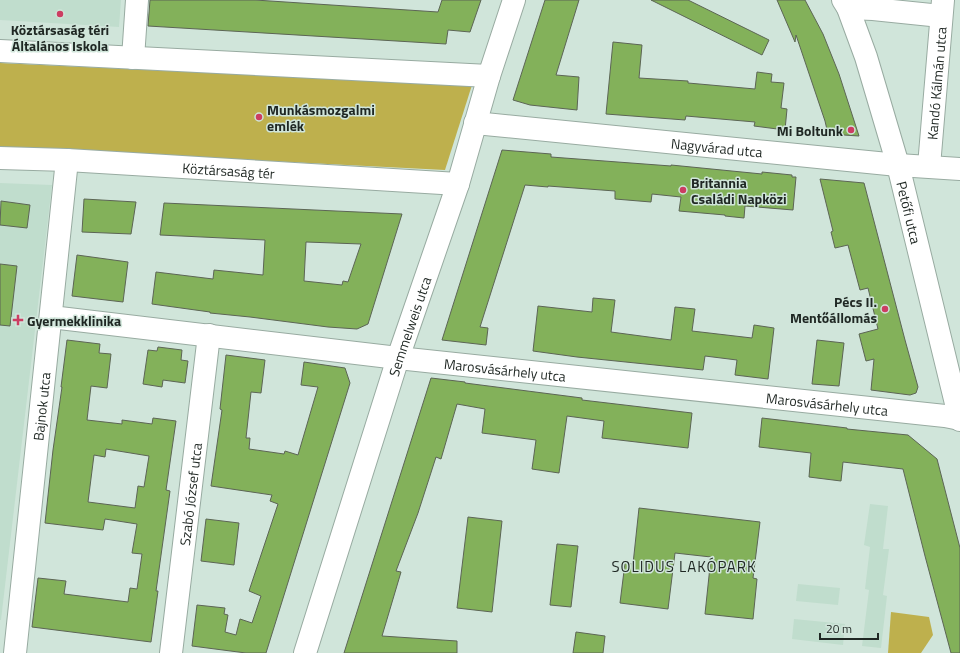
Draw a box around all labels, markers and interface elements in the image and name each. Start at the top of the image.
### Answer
marker: Köztársaság téri Általános Iskola [55,9,65,19]
place label: Köztársaság téri Általános Iskola [11,19,109,56]
street label: Kandó Kálmán utca [921,26,951,141]
place label: Munkásmozgalmi emlék [267,99,375,136]
marker: Munkásmozgalmi emlék [254,112,264,122]
place label: Mi Boltunk [777,120,844,141]
marker: Mi Boltunk [846,125,856,135]
street label: Nagyvárad utca [670,132,764,162]
street label: Köztársaság tér [182,157,276,183]
place label: Britannia Családi Napközi [691,172,787,209]
street label: Petőfi utca [892,179,927,246]
marker: Britannia Családi Napközi [678,185,688,195]
street label: Semmelweis utca [382,273,436,379]
place label: Pécs II. Mentőállomás [790,291,877,328]
marker: Pécs II. Mentőállomás [880,304,890,314]
place label: Gyermekklinika [27,310,121,331]
marker: Gyermekklinika [12,314,24,326]
street label: Marosvásárhely utca [443,352,567,386]
street label: Bajnok utca [27,371,55,442]
street label: Marosvásárhely utca [765,387,889,420]
street label: Szabó József utca [173,442,207,547]
district label: SOLIDUS LAKÓPARK [611,555,757,578]
scale bar [820,615,878,641]
text: 20 m [826,619,852,638]

